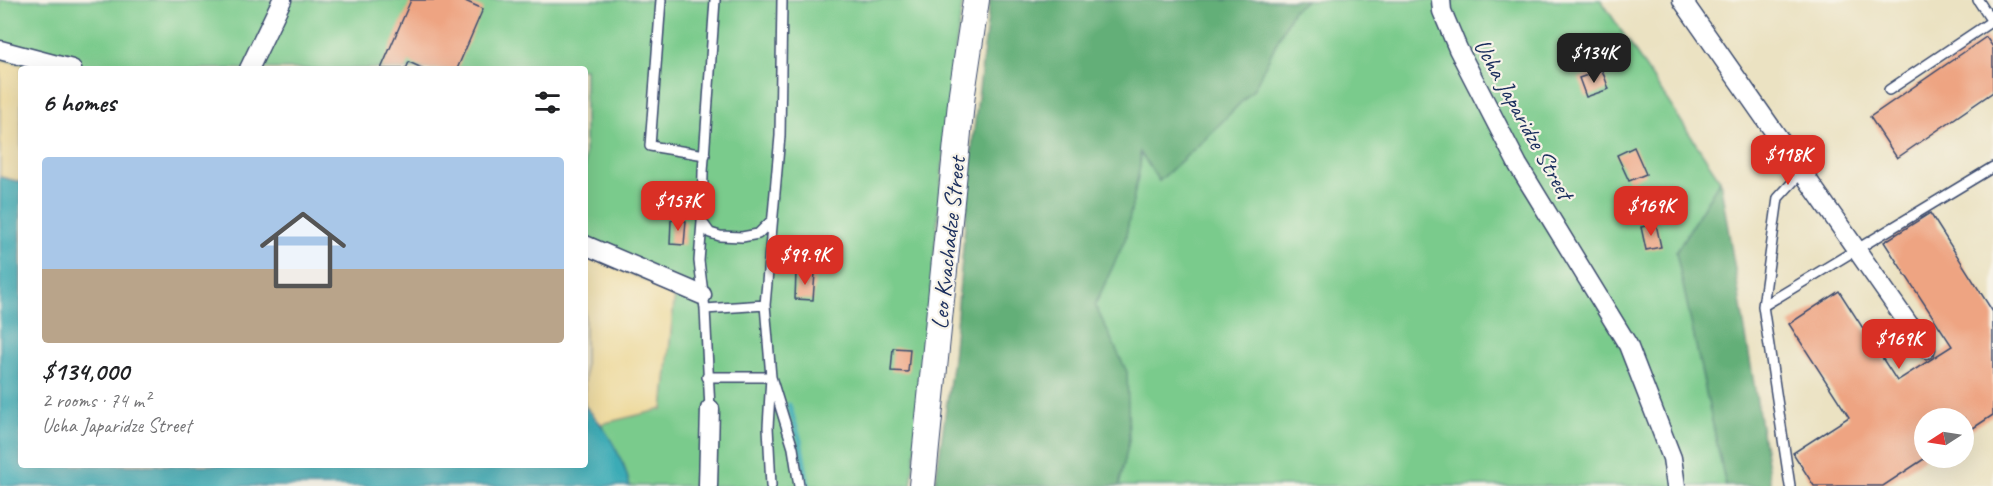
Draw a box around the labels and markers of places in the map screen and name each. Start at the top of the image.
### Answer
pin: $134K [1552,33,1636,84]
pin: $118K [1746,135,1830,186]
pin: $157K [636,181,720,232]
pin: $169K [1609,186,1693,237]
pin: $99.9K [756,235,854,286]
pin: $169K [1857,319,1941,370]

